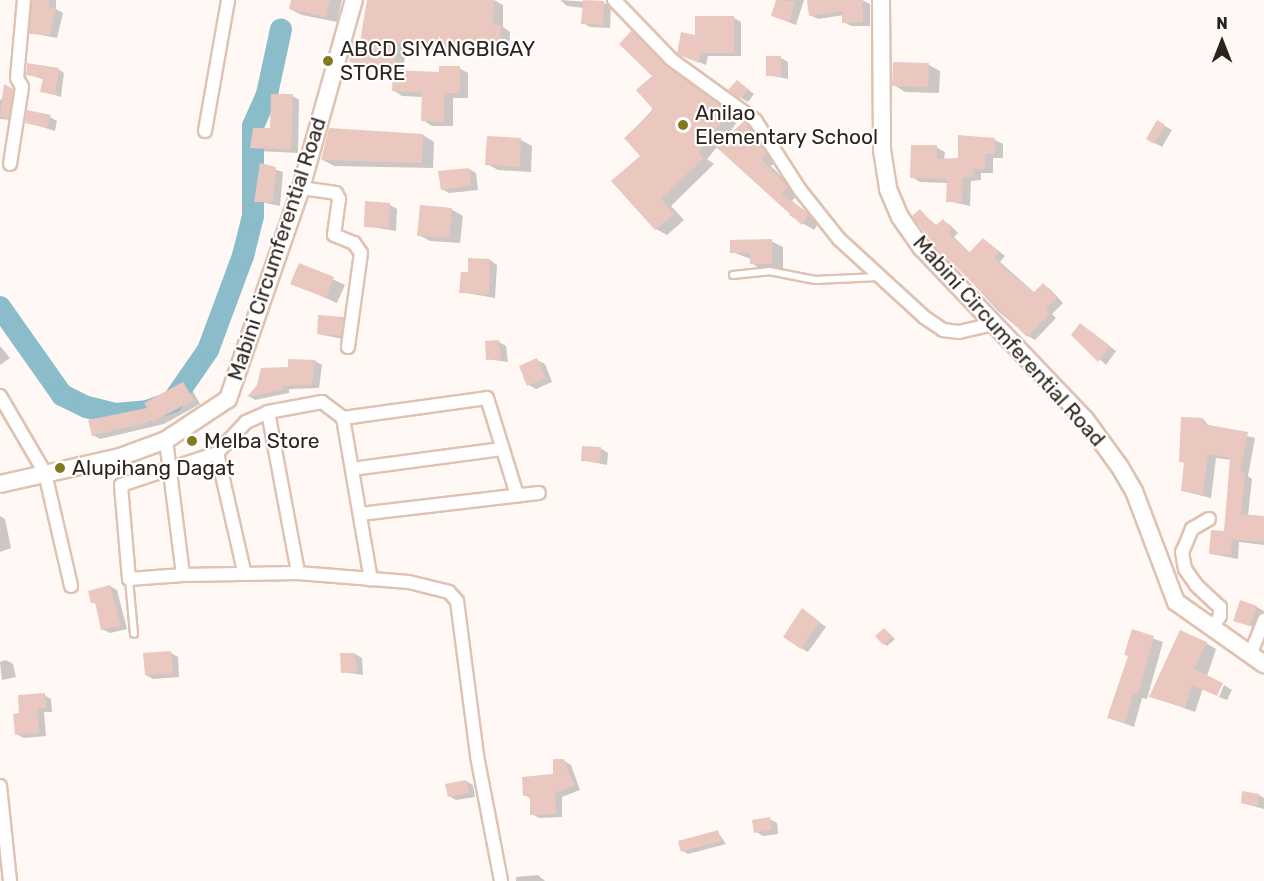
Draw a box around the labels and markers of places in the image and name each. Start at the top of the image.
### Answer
place label: ABCD SIYANGBIGAY STORE [340,36,535,86]
marker: ABCD SIYANGBIGAY STORE [321,54,335,68]
place label: Anilao Elementary School [695,100,879,150]
marker: Anilao Elementary School [676,118,690,132]
place label: Melba Store [204,428,320,454]
marker: Melba Store [185,434,199,448]
place label: Alupihang Dagat [72,455,235,481]
marker: Alupihang Dagat [53,461,67,475]

